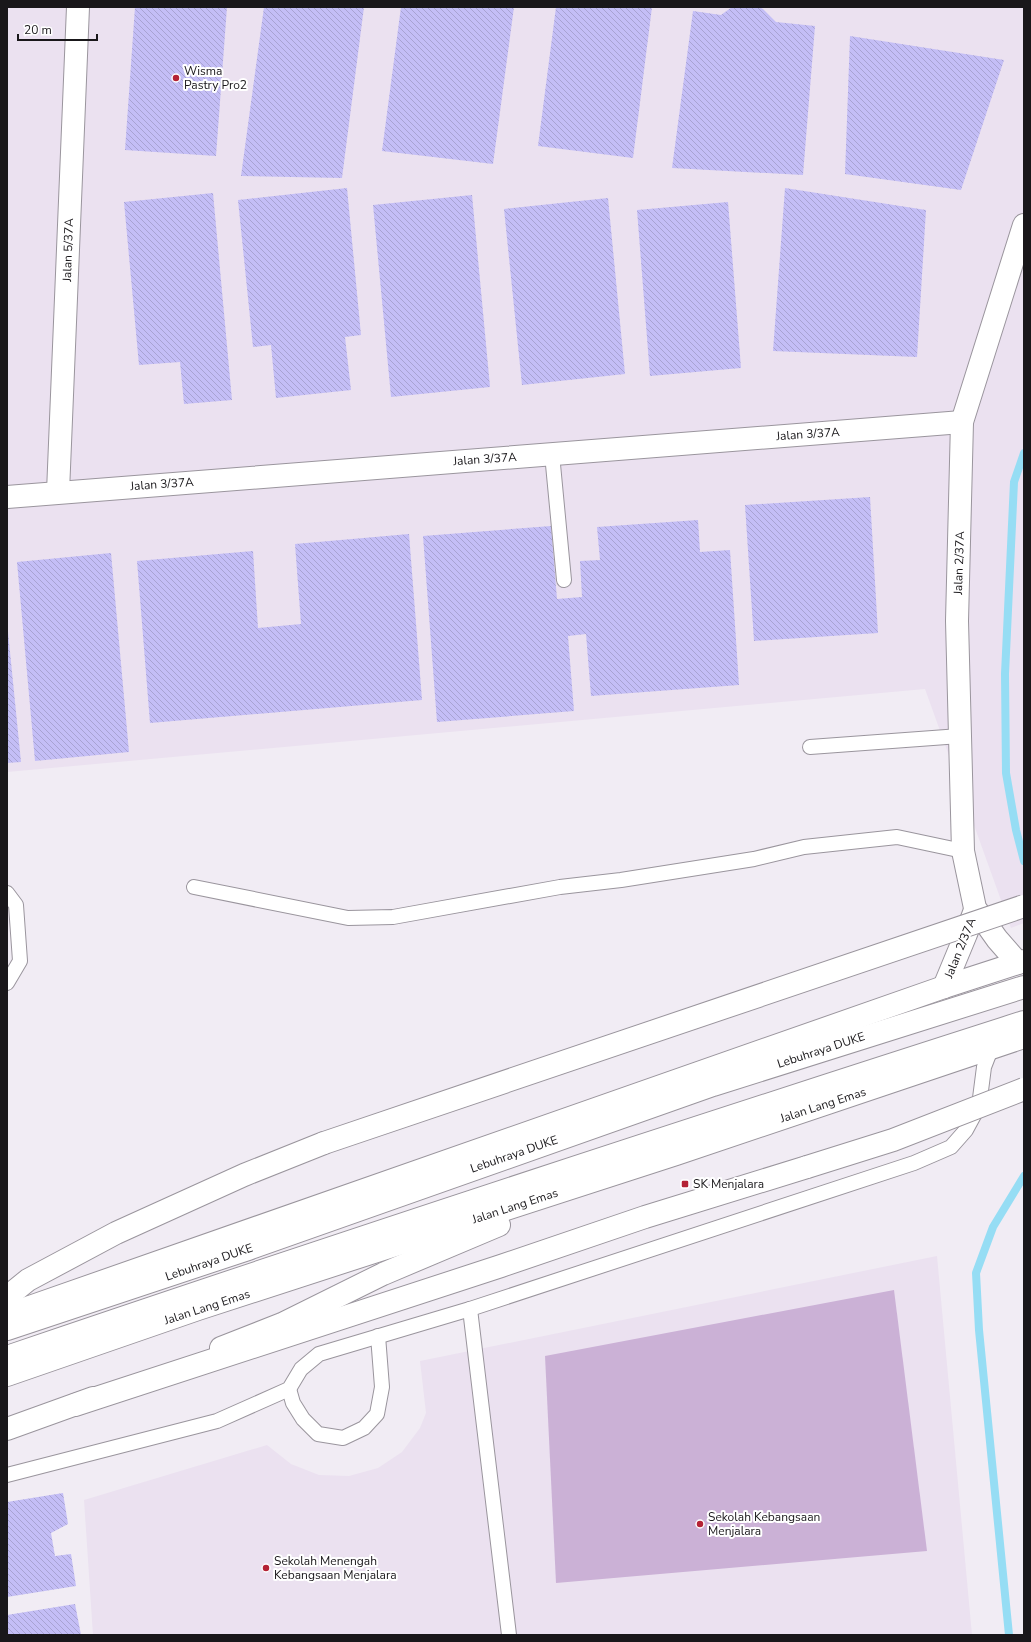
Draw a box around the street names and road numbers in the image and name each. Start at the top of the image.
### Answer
street label: Jalan 5/37A [59,218,77,283]
street label: Jalan 3/37A [775,424,841,444]
street label: Jalan 3/37A [452,449,518,469]
street label: Jalan 3/37A [129,474,195,494]
street label: Jalan 2/37A [950,531,968,596]
street label: Jalan 2/37A [940,915,979,982]
street label: Lebuhraya DUKE [775,1028,867,1072]
street label: Jalan Lang Emas [777,1084,868,1127]
street label: Lebuhraya DUKE [468,1132,560,1176]
street label: Jalan Lang Emas [469,1185,560,1228]
street label: Lebuhraya DUKE [163,1240,255,1284]
street label: Jalan Lang Emas [161,1286,252,1329]

